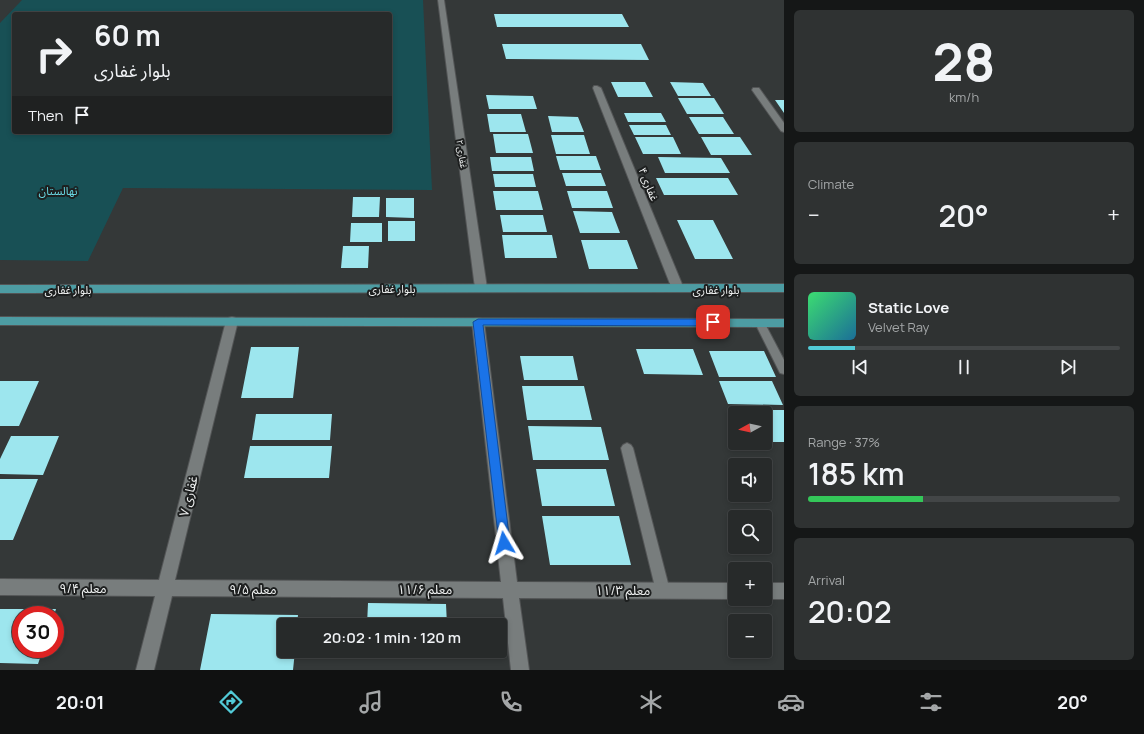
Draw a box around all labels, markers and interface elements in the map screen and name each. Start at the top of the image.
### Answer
text: 60 m [94,16,161,54]
text: 28 [933,26,995,97]
icon: right [28,28,80,80]
text: بلوار غفاری [94,58,171,82]
text: km/h [949,88,979,106]
icon: arrive [71,104,93,126]
text: Then [28,105,63,126]
street label: غفاری ۲ [454,139,470,170]
street label: غفاری ۴ [635,165,663,203]
text: Climate [808,175,854,193]
park label: نهالستان [39,183,77,198]
text: 20° [938,195,989,236]
text: − [808,200,820,230]
text: + [1107,200,1120,230]
street label: بلوار غفاری [369,281,415,296]
street label: بلوار غفاری [45,282,91,297]
street label: بلوار غفاری [693,282,739,297]
text: Static Love [868,297,949,318]
pin [696,305,730,339]
icon: arrive [702,311,724,333]
text: Velvet Ray [868,318,929,336]
icon: previous [849,356,871,378]
icon: pause [953,356,975,378]
icon: next [1057,356,1079,378]
north arrow [728,406,772,450]
map controls [728,406,772,658]
text: Range · 37% [808,433,880,451]
text: 185 km [808,453,904,494]
button: sound [728,458,772,502]
street label: غفاری ۷ [174,473,202,518]
button: search [728,510,772,554]
position arrow [483,522,525,564]
button: + [728,562,772,606]
text: Arrival [808,571,845,589]
street label: معلم ۹/۴ [59,579,107,599]
street label: معلم ۹/۵ [229,580,277,600]
street label: معلم ۱۱/۶ [398,580,453,600]
street label: معلم ۱۱/۳ [596,581,651,601]
text: 20:02 [808,591,892,632]
speed limit sign: 30 [12,606,64,658]
button: − [728,614,772,658]
text: 20:02 · 1 min · 120 m [323,627,461,648]
icon: directions [217,688,245,716]
icon: music [357,688,385,716]
icon: phone [497,688,525,716]
icon: climate [637,688,665,716]
icon: car [777,688,805,716]
icon: filters [917,688,945,716]
text: 20:01 [56,690,105,714]
text: 20° [1057,690,1088,714]

